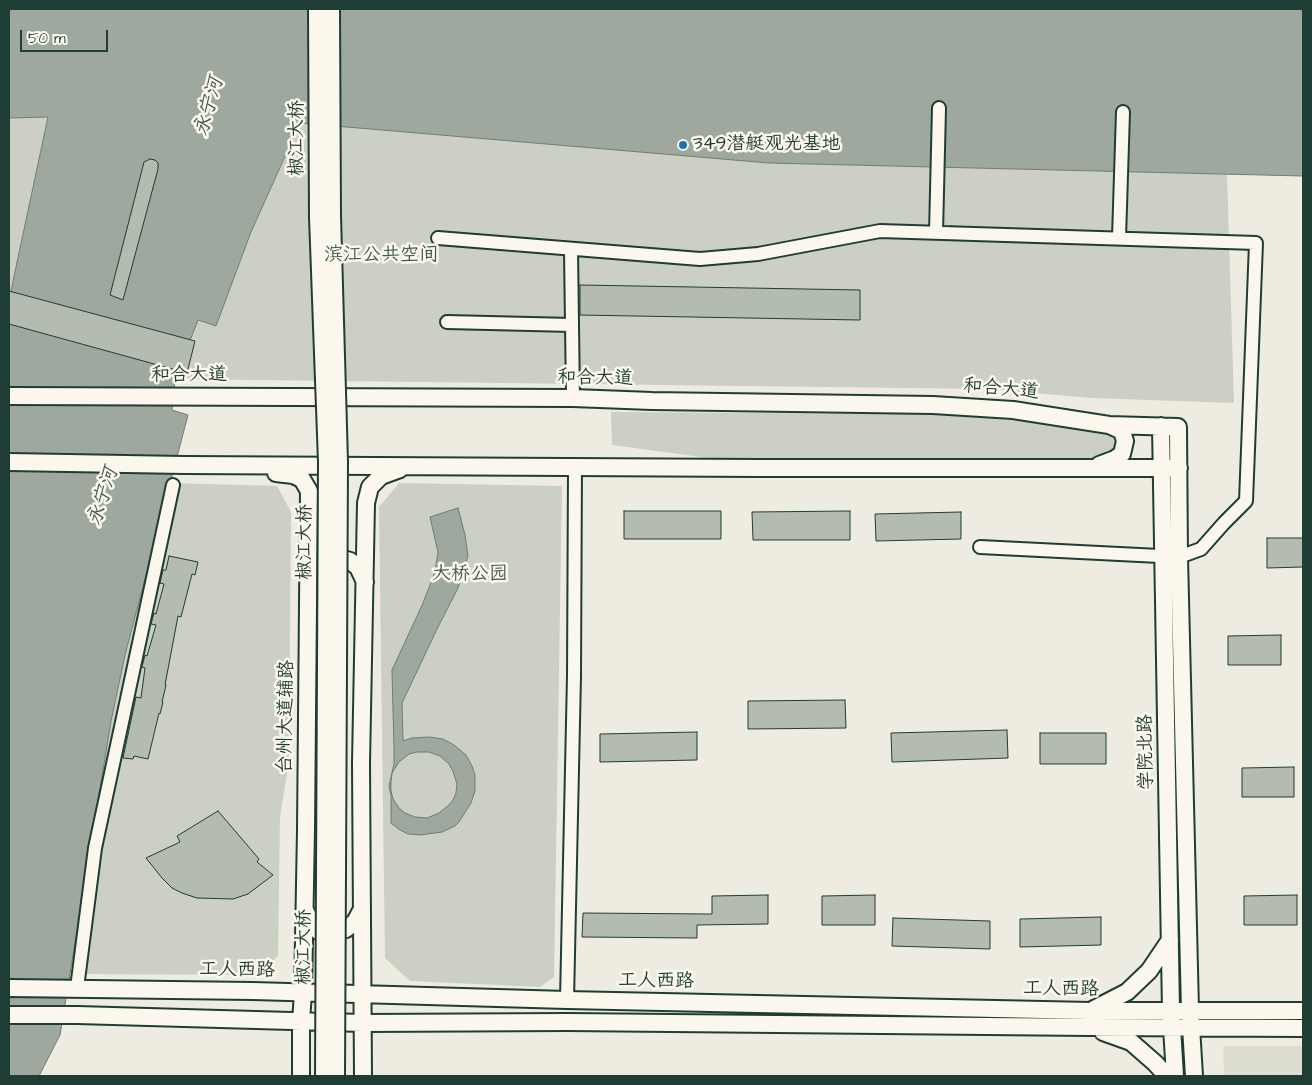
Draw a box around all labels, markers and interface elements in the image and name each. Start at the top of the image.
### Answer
scale bar [22,20,110,52]
text: 50 m [28,28,66,49]
water label: 永宁河 [190,75,230,139]
street label: 椒江大桥 [287,100,309,176]
place label: 349潜艇观光基地 [693,134,840,156]
marker: 349潜艇观光基地 [677,139,689,151]
park label: 滨江公共空间 [324,245,438,267]
street label: 和合大道 [151,365,227,387]
street label: 和合大道 [557,367,633,391]
street label: 和合大道 [962,375,1040,405]
water label: 永宁河 [83,465,125,529]
street label: 椒江大桥 [295,504,317,580]
park label: 大桥公园 [432,564,508,586]
street label: 台州大道辅路 [275,660,299,774]
street label: 学院北路 [1135,714,1159,790]
street label: 椒江大桥 [294,909,316,985]
street label: 工人西路 [199,959,275,983]
street label: 工人西路 [618,970,694,994]
street label: 工人西路 [1023,978,1099,1002]

